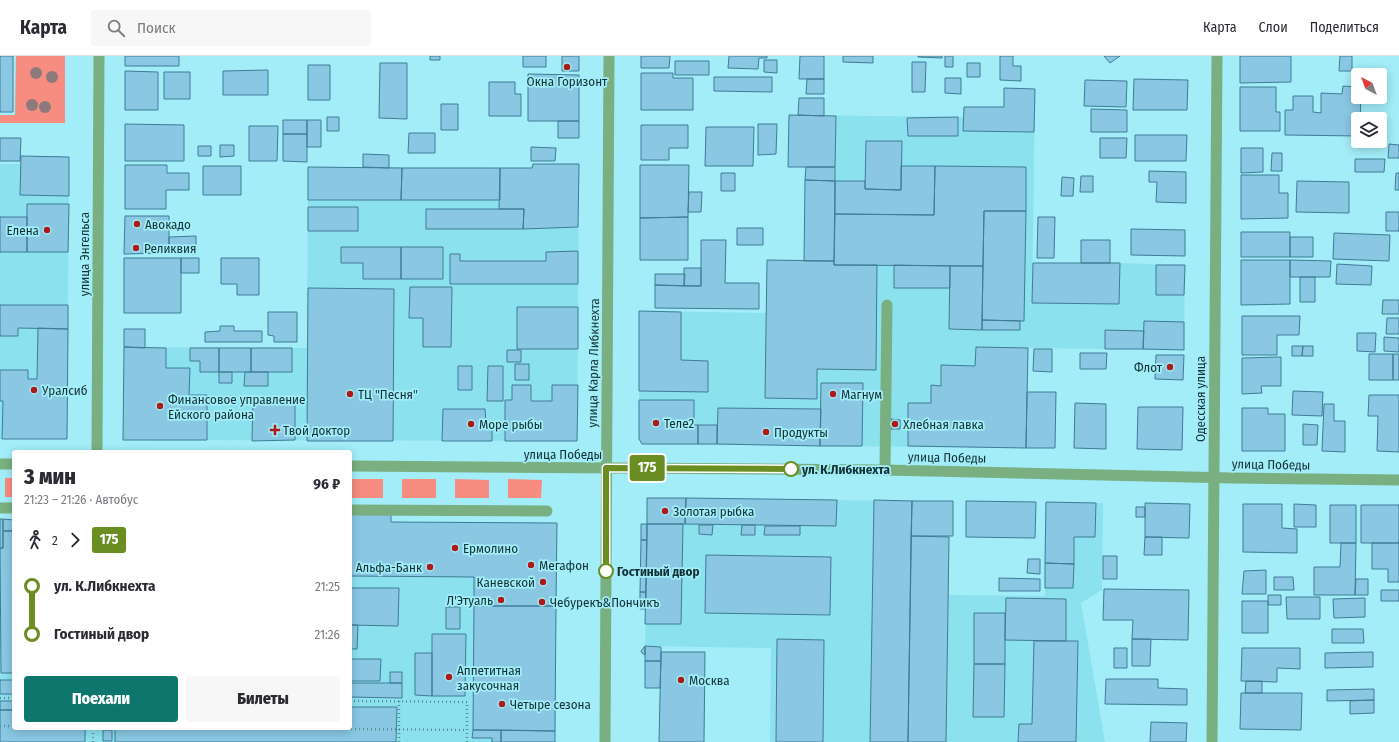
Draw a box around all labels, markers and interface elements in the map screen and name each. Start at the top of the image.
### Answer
search box [91,10,371,46]
text: Карта [20,16,67,39]
icon: search [105,17,127,39]
text: Поиск [137,19,175,37]
text: Карта [1203,19,1237,36]
text: Слои [1259,19,1288,36]
text: Поделиться [1310,19,1379,36]
marker: Окна Горизонт [562,62,572,72]
north arrow [1351,68,1387,104]
map controls [1351,68,1387,148]
place label: Окна Горизонт [527,74,608,89]
button: layers [1351,112,1387,148]
street label: улица Энгельса [77,212,92,296]
place label: Авокадо [145,217,191,232]
marker: Авокадо [132,219,142,229]
place label: Елена [6,223,39,238]
marker: Елена [42,225,52,235]
place label: Реликвия [144,241,196,256]
marker: Реликвия [131,243,141,253]
street label: улица Карла Либкнехта [585,298,602,428]
street label: Одесская улица [1193,356,1208,442]
place label: Флот [1134,360,1163,375]
marker: Флот [1165,362,1175,372]
place label: Уралсиб [41,383,88,398]
marker: Уралсиб [29,385,39,395]
place label: ТЦ "Песня" [358,387,418,402]
place label: Магнум [841,387,882,402]
marker: ТЦ "Песня" [345,389,355,399]
marker: Магнум [828,389,838,399]
place label: Финансовое управление Ейского района [168,392,305,422]
marker: Финансовое управление Ейского района [155,401,165,411]
place label: Теле2 [664,416,694,431]
place label: Море рыбы [479,417,542,432]
place label: Хлебная лавка [903,417,984,432]
marker: Теле2 [651,418,661,428]
marker: Море рыбы [466,419,476,429]
marker: Хлебная лавка [890,419,900,429]
place label: Твой доктор [283,423,350,438]
marker: Твой доктор [270,425,280,435]
place label: Продукты [774,425,828,440]
marker: Продукты [761,427,771,437]
street label: улица Победы [524,447,602,462]
street label: улица Победы [908,449,986,466]
line badge: 175 [624,455,670,481]
street label: улица Победы [1232,456,1310,473]
text: 175 [638,459,656,476]
marker: ул. К.Либкнехта [783,461,799,477]
place label: ул. К.Либкнехта [801,462,890,477]
text: 3 мин [24,463,76,490]
text: 96 ₽ [313,475,340,493]
text: 21:23 – 21:26 · Автобус [24,492,138,507]
place label: Золотая рыбка [673,504,754,519]
marker: Золотая рыбка [660,506,670,516]
icon: walk [24,529,46,551]
icon: forward [64,529,86,551]
text: 175 [100,531,118,548]
text: 2 [52,533,58,548]
place label: Ермолино [463,541,518,556]
marker: Ермолино [450,543,460,553]
place label: Мегафон [539,558,589,573]
place label: Альфа-Банк [356,560,422,575]
marker: Мегафон [526,560,536,570]
marker: Альфа-Банк [425,562,435,572]
marker: Гостиный двор [598,563,614,579]
place label: Гостиный двор [617,564,700,579]
place label: Каневской [477,575,535,590]
text: ул. К.Либкнехта [54,577,155,595]
marker: Каневской [538,577,548,587]
text: 21:25 [315,579,340,594]
place label: Л'Этуаль [446,593,493,608]
marker: Л'Этуаль [496,595,506,605]
place label: Чебурекъ&Пончикъ [550,595,659,610]
marker: Чебурекъ&Пончикъ [537,597,547,607]
text: Гостиный двор [54,625,149,643]
text: 21:26 [315,627,340,642]
place label: Аппетитная закусочная [457,663,521,693]
marker: Аппетитная закусочная [444,672,454,682]
place label: Москва [689,673,730,688]
marker: Москва [676,675,686,685]
button: Поехали [24,676,178,722]
button: Билеты [186,676,340,722]
place label: Четыре сезона [510,697,591,712]
marker: Четыре сезона [497,699,507,709]

